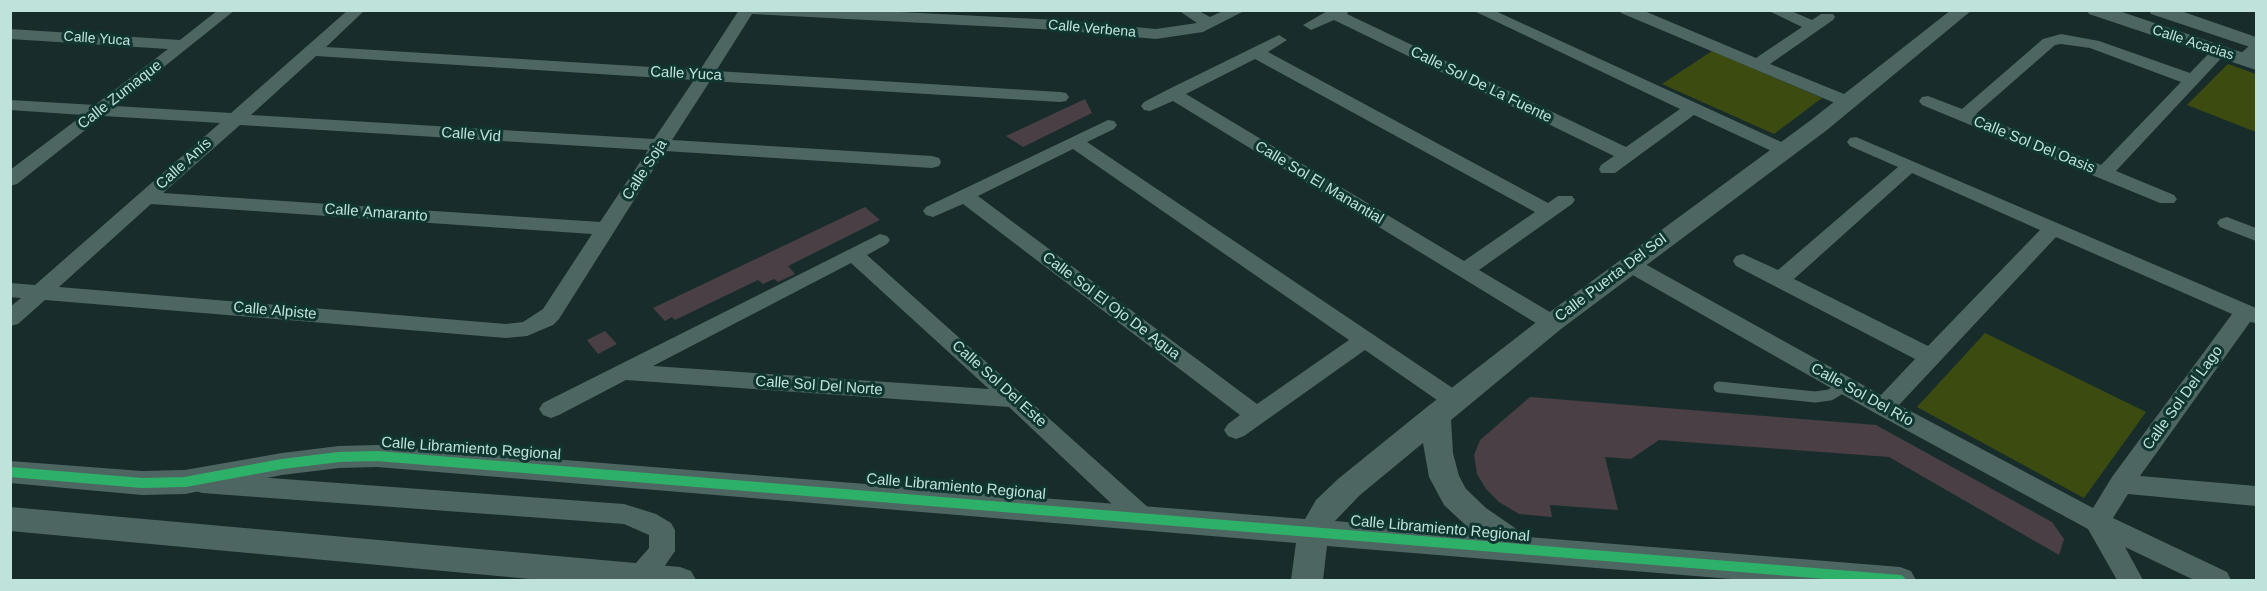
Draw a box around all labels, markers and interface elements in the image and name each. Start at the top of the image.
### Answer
street label: Calle Verbena [1047,17,1137,41]
street label: Calle Acacias [2150,22,2236,64]
street label: Calle Yuca [63,28,131,50]
street label: Calle Sol De La Fuente [1407,43,1555,127]
street label: Calle Zumaque [74,57,166,133]
street label: Calle Yuca [650,63,722,85]
street label: Calle Sol Del Oasis [1971,112,2097,178]
street label: Calle Vid [441,124,501,146]
street label: Calle Anís [153,134,215,194]
street label: Calle Soja [619,136,671,204]
street label: Calle Sol El Manantial [1251,137,1387,229]
street label: Calle Amaranto [324,200,428,226]
street label: Calle Puerta Del Sol [1552,230,1670,326]
street label: Calle Sol El Ojo De Agua [1039,248,1183,364]
street label: Calle Alpiste [233,298,317,324]
street label: Calle Sol Del Este [948,337,1050,431]
street label: Calle Sol Del Lago [2139,342,2227,454]
street label: Calle Sol Del Río [1808,359,1916,431]
street label: Calle Sol Del Norte [755,373,883,399]
street label: Calle Libramiento Regional [381,434,561,464]
street label: Calle Libramiento Regional [866,470,1046,504]
street label: Calle Libramiento Regional [1350,512,1530,546]

